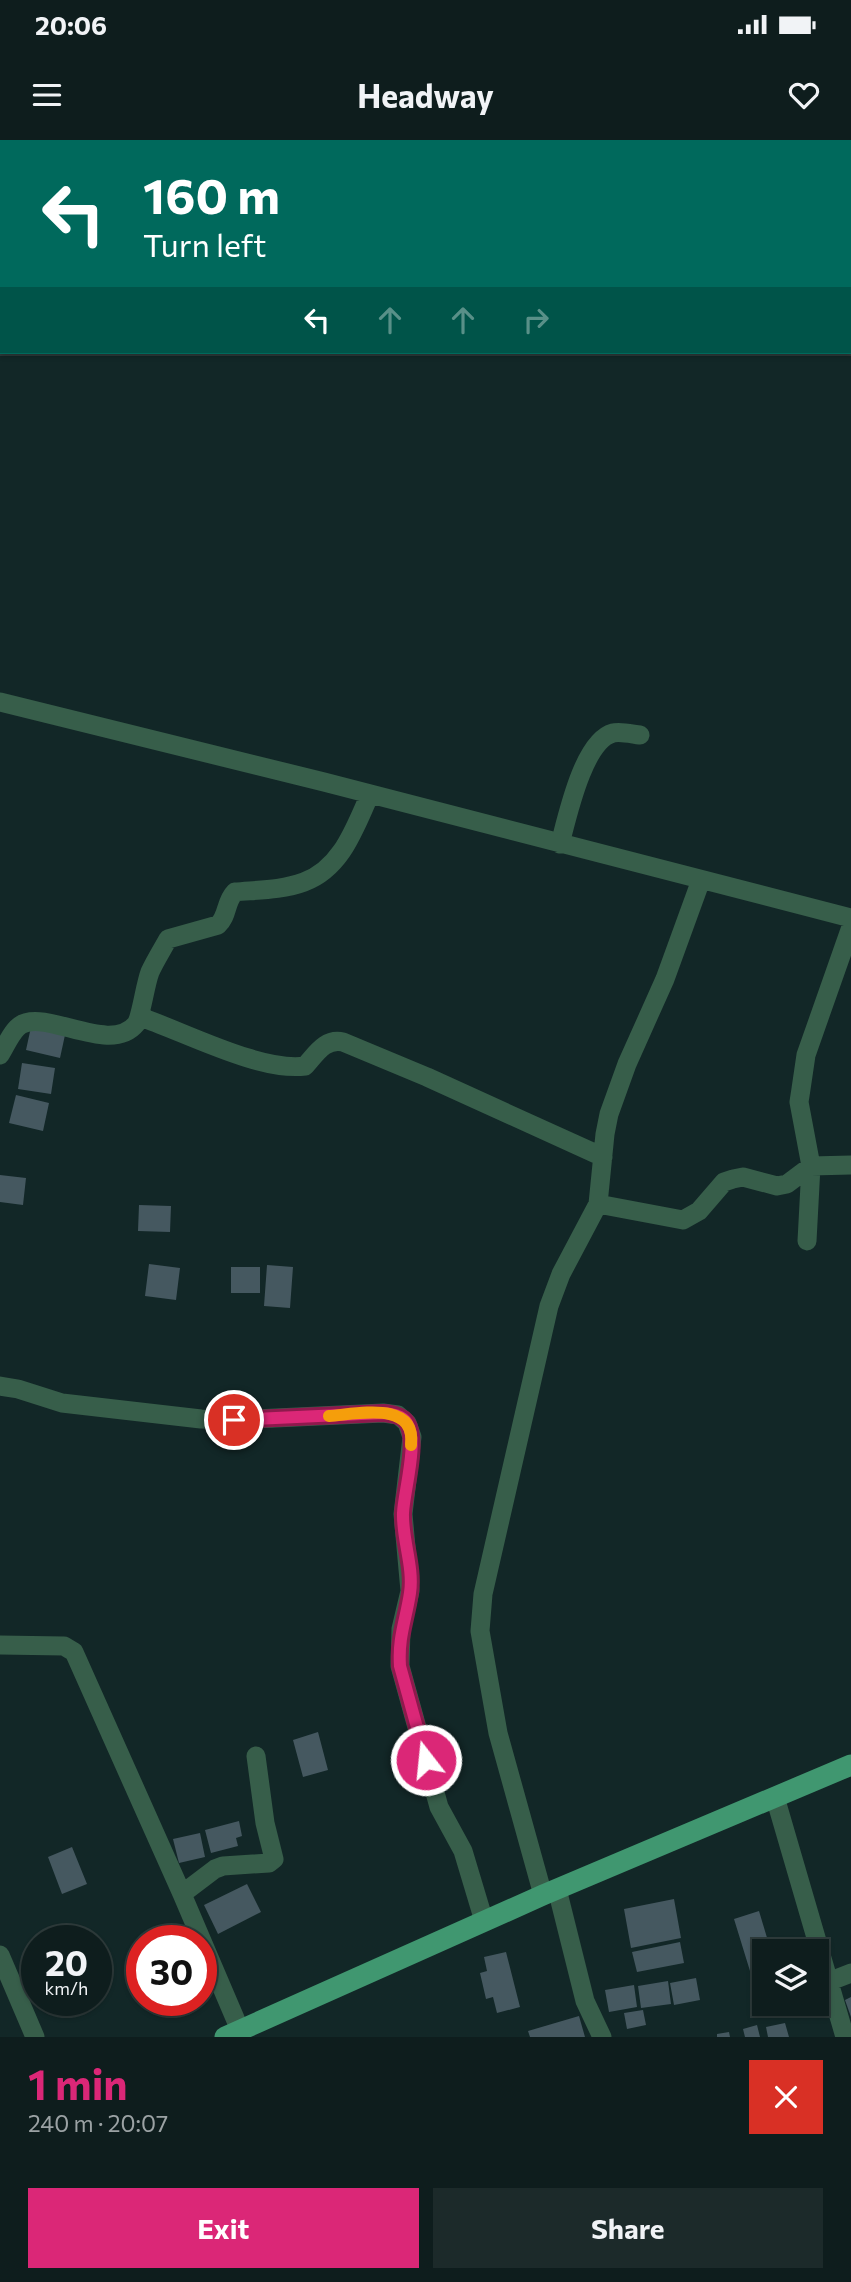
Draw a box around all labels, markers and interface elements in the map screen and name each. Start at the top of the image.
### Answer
text: 20:06 [35,9,107,40]
text: Headway [357,75,494,115]
icon: menu [28,76,66,114]
icon: heart [785,76,823,114]
text: 160 m [143,164,280,224]
icon: left [28,168,119,259]
text: Turn left [143,224,267,264]
icon: left [298,301,336,339]
icon: ahead [371,301,409,339]
icon: ahead [444,301,482,339]
icon: right [517,301,555,339]
pin [204,1390,264,1450]
icon: arrive [215,1401,253,1439]
position arrow [389,1723,463,1797]
speed limit sign: 30 [126,1925,217,2016]
map controls [752,1939,829,2016]
button: layers [752,1939,829,2016]
text: 20 [45,1940,88,1983]
text: km/h [45,1977,88,1999]
text: 1 min [28,2057,128,2109]
button: close [749,2060,823,2134]
text: 240 m · 20:07 [28,2109,168,2137]
button: Exit [28,2188,419,2268]
button: Share [433,2188,823,2268]

